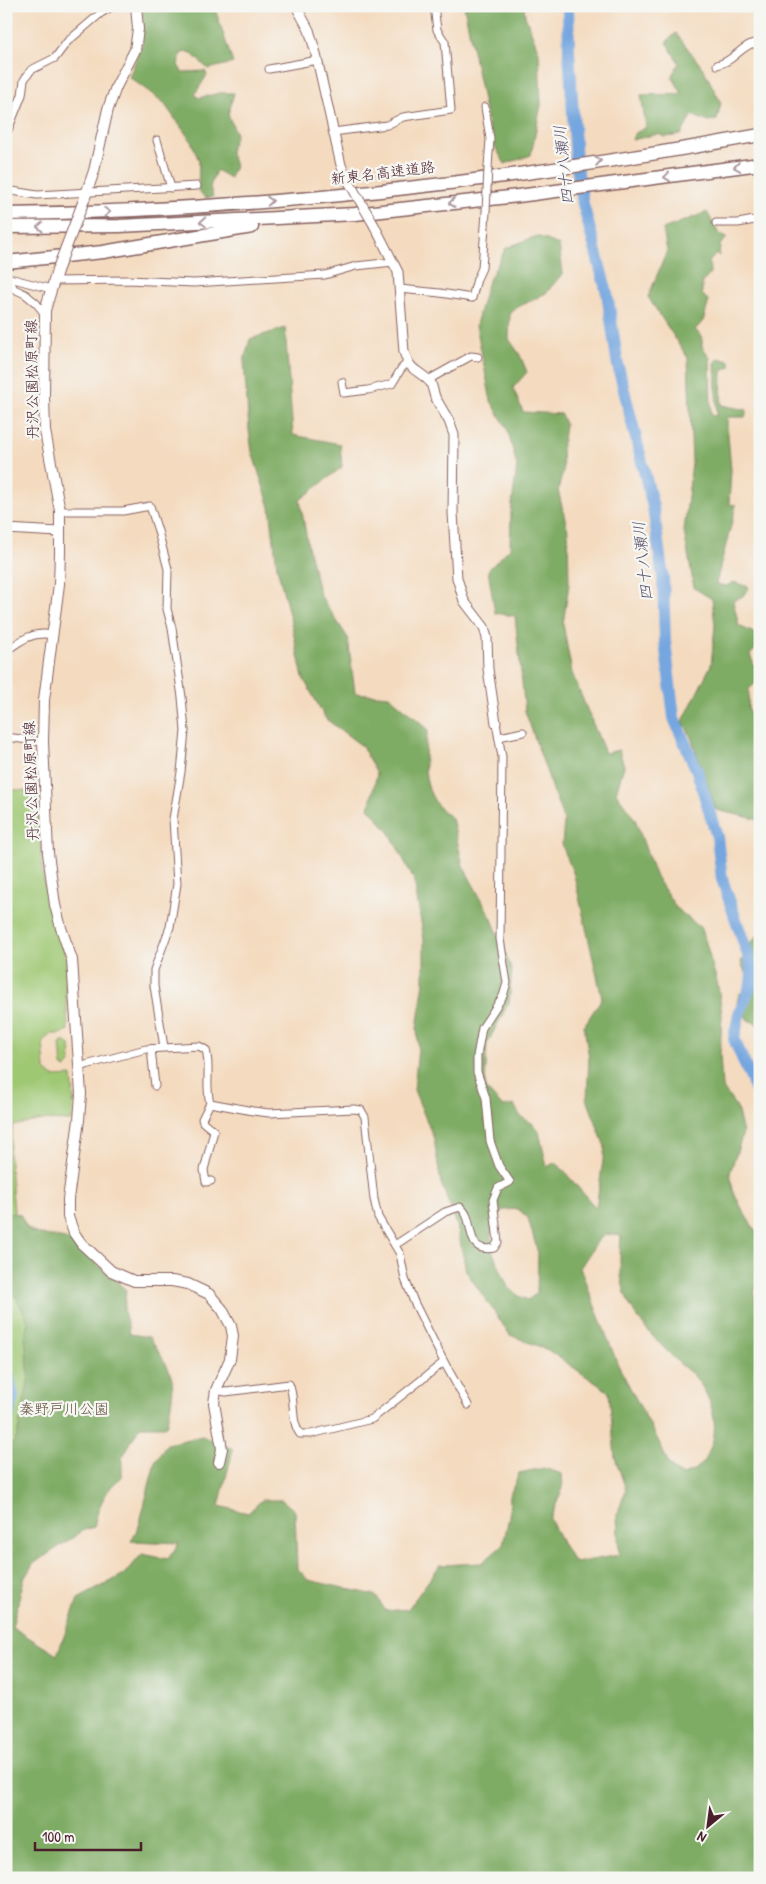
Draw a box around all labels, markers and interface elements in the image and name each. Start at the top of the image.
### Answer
water label: 四十八瀬川 [548,124,578,206]
street label: 新東名高速道路 [330,156,436,189]
one-way arrow [594,157,602,167]
one-way arrow [733,162,742,172]
one-way arrow [662,171,670,182]
one-way arrow [266,196,274,207]
one-way arrow [448,197,456,208]
one-way arrow [104,206,112,217]
one-way arrow [198,217,206,228]
one-way arrow [36,222,44,232]
street label: 丹沢公園松原町線 [20,319,43,439]
water label: 四十八瀬川 [627,520,657,602]
street label: 丹沢公園松原町線 [18,721,43,841]
park label: 秦野戸川公園 [19,1398,109,1419]
north arrow [684,1802,734,1852]
scale bar [35,1819,141,1851]
text: 100 m [42,1826,75,1847]
text: N [693,1827,709,1848]

